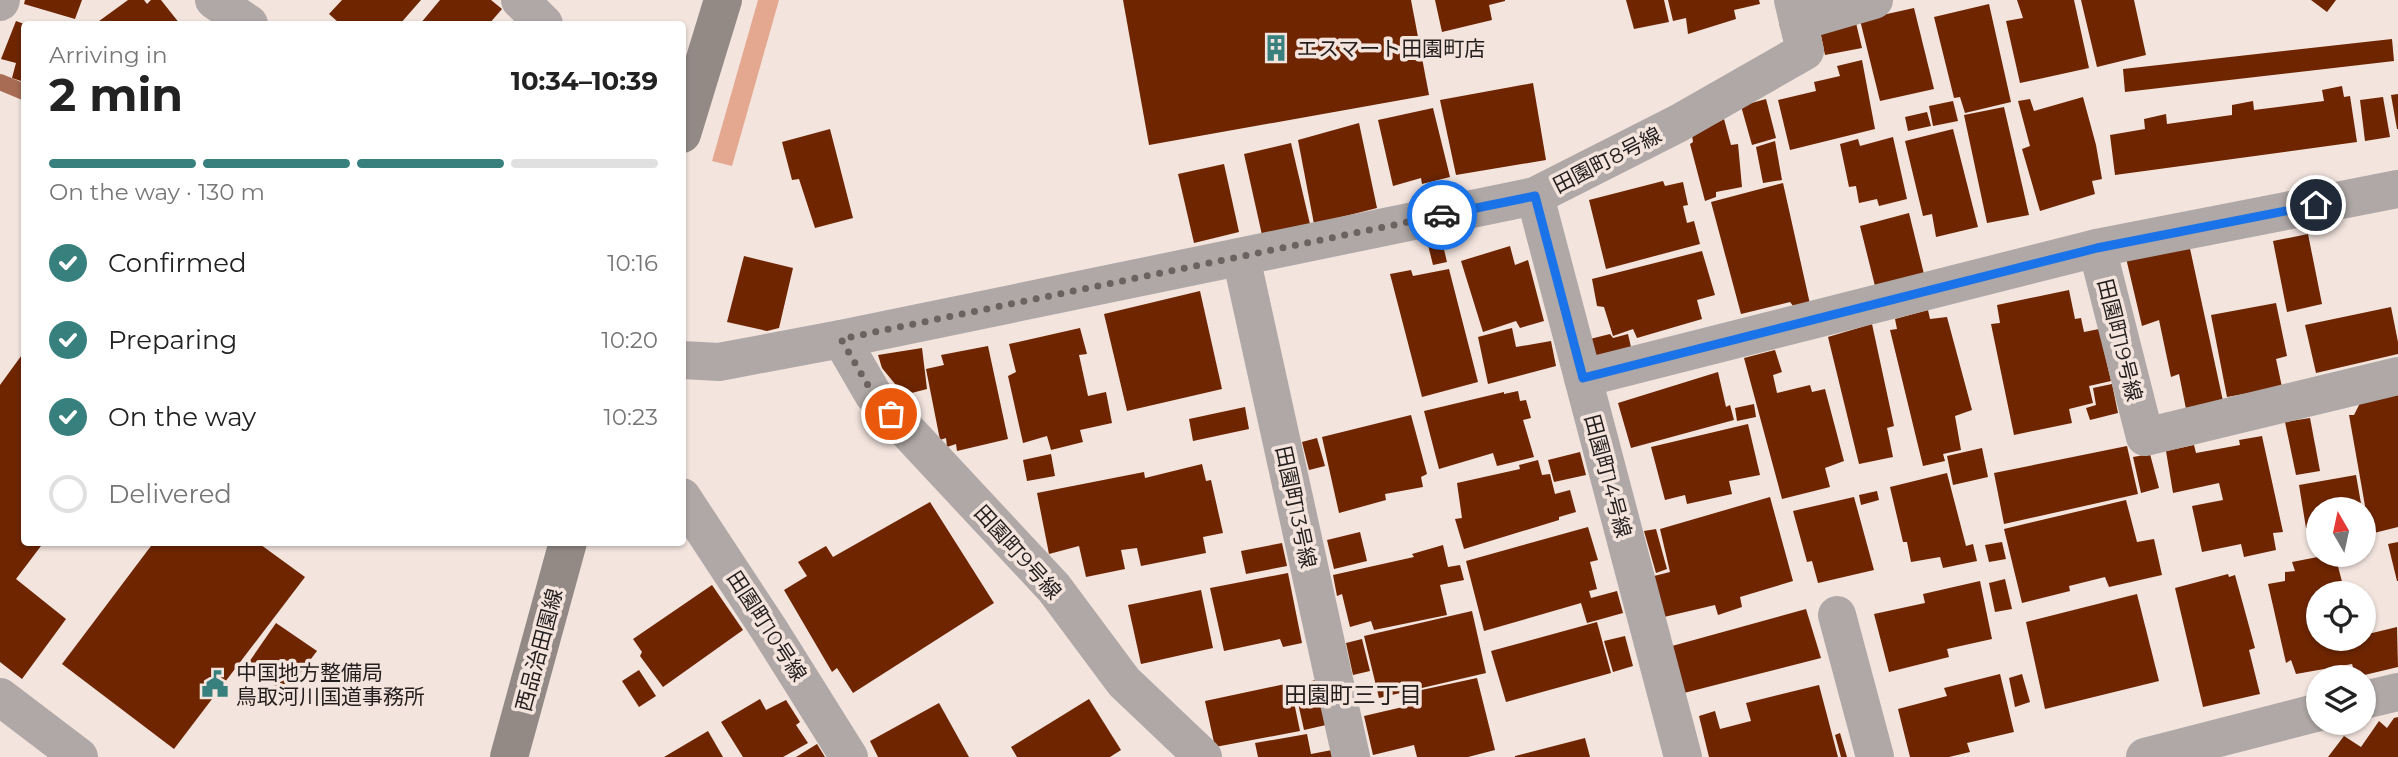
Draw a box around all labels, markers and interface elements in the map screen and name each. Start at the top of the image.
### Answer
building icon: エスマート田園町店 [1261,33,1291,63]
place label: エスマート田園町店 [1297,36,1485,61]
text: Arriving in [49,41,168,69]
text: 10:34–10:39 [511,65,658,97]
text: 2 min [49,66,183,123]
street label: 田園町8号線 [1549,122,1665,198]
pin [2286,175,2346,235]
text: On the way · 130 m [49,178,265,206]
courier [1407,180,1477,250]
icon: home [2297,186,2335,224]
icon: car [1423,196,1461,234]
icon: check [49,244,87,282]
text: Confirmed [108,247,247,279]
text: 10:16 [607,249,658,277]
street label: 田園町19号線 [2093,276,2147,404]
icon: check [49,321,87,359]
text: Preparing [108,324,237,356]
text: 10:20 [601,326,658,354]
pin [861,384,921,444]
icon: bag [872,395,910,433]
icon: check [49,398,87,436]
text: On the way [108,401,256,433]
text: 10:23 [604,403,658,431]
street label: 田園町14号線 [1580,412,1636,540]
street label: 田園町13号線 [1271,444,1321,570]
text: Delivered [108,478,232,510]
north arrow [2306,497,2376,567]
map controls [2306,497,2376,735]
street label: 田園町9号線 [969,500,1067,604]
street label: 田園町10号線 [722,566,812,686]
button: locate [2306,581,2376,651]
street label: 西品治田園線 [511,586,567,714]
place label: 中国地方整備局 鳥取河川国道事務所 [236,660,425,709]
button: layers [2306,665,2376,735]
public building icon: 中国地方整備局 鳥取河川国道事務所 [200,669,230,699]
district label: 田園町三丁目 [1284,681,1422,709]

